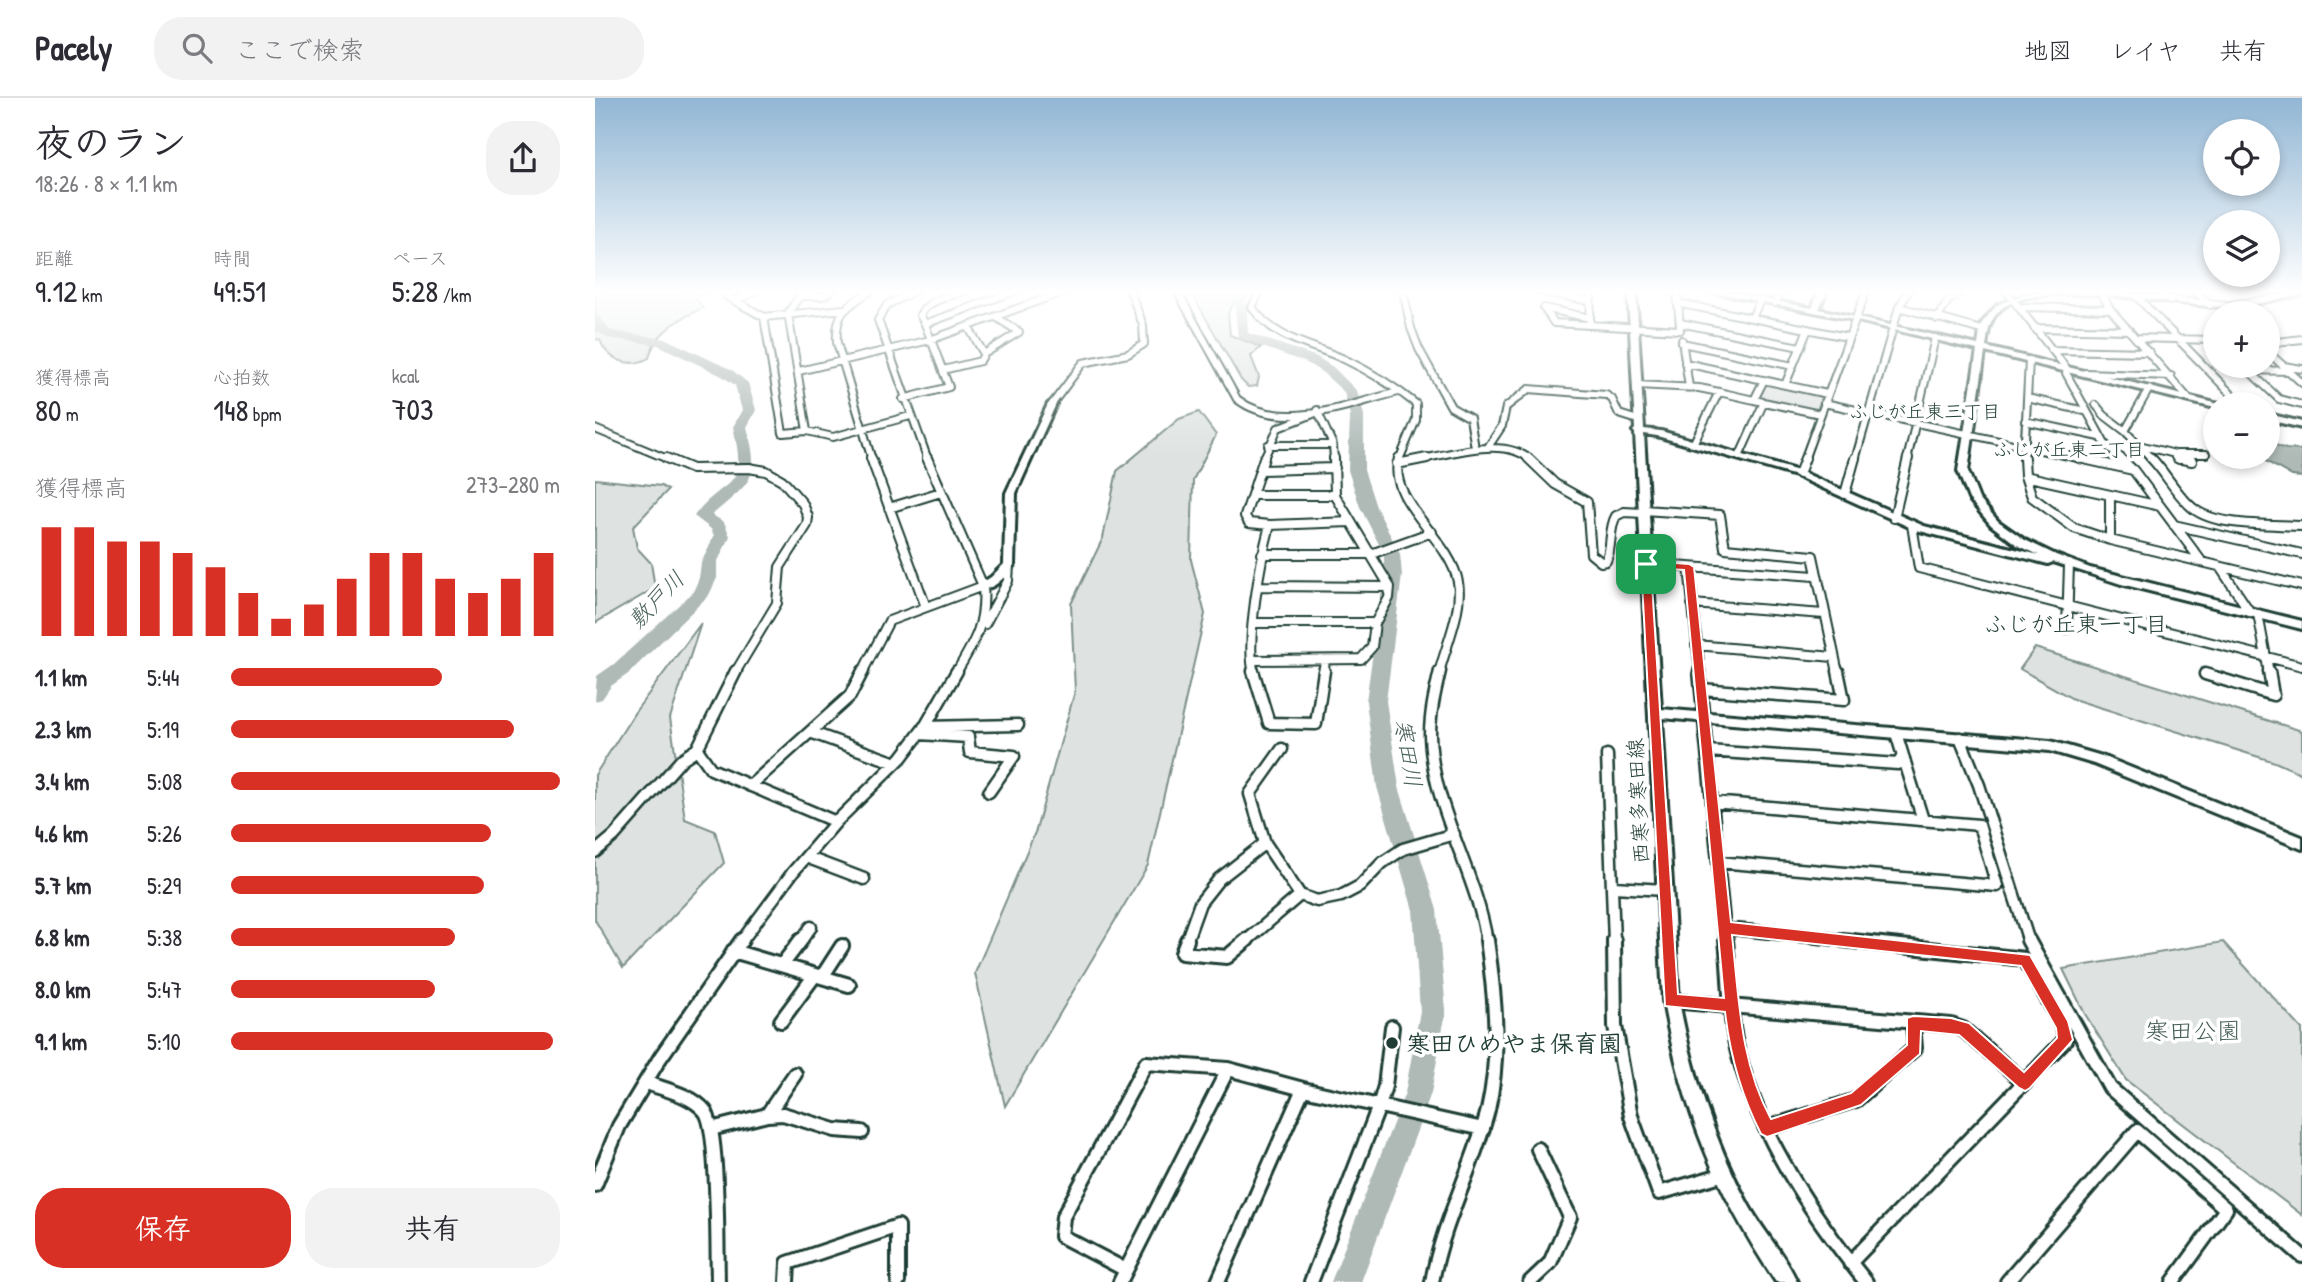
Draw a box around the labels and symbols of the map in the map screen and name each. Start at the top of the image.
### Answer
district label: ふじが丘東三丁目 [1849,398,2001,424]
district label: ふじが丘東二丁目 [1993,436,2145,462]
pin [1616,534,1676,594]
water label: 敷戸川 [621,563,691,635]
district label: ふじが丘東一丁目 [1984,608,2168,639]
water label: 寒田川 [1388,717,1430,789]
street label: 西寒多寒田線 [1620,737,1656,865]
park label: 寒田公園 [2145,1014,2241,1046]
place label: 寒田ひめやま保育園 [1406,1027,1622,1059]
marker: 寒田ひめやま保育園 [1384,1035,1400,1051]

